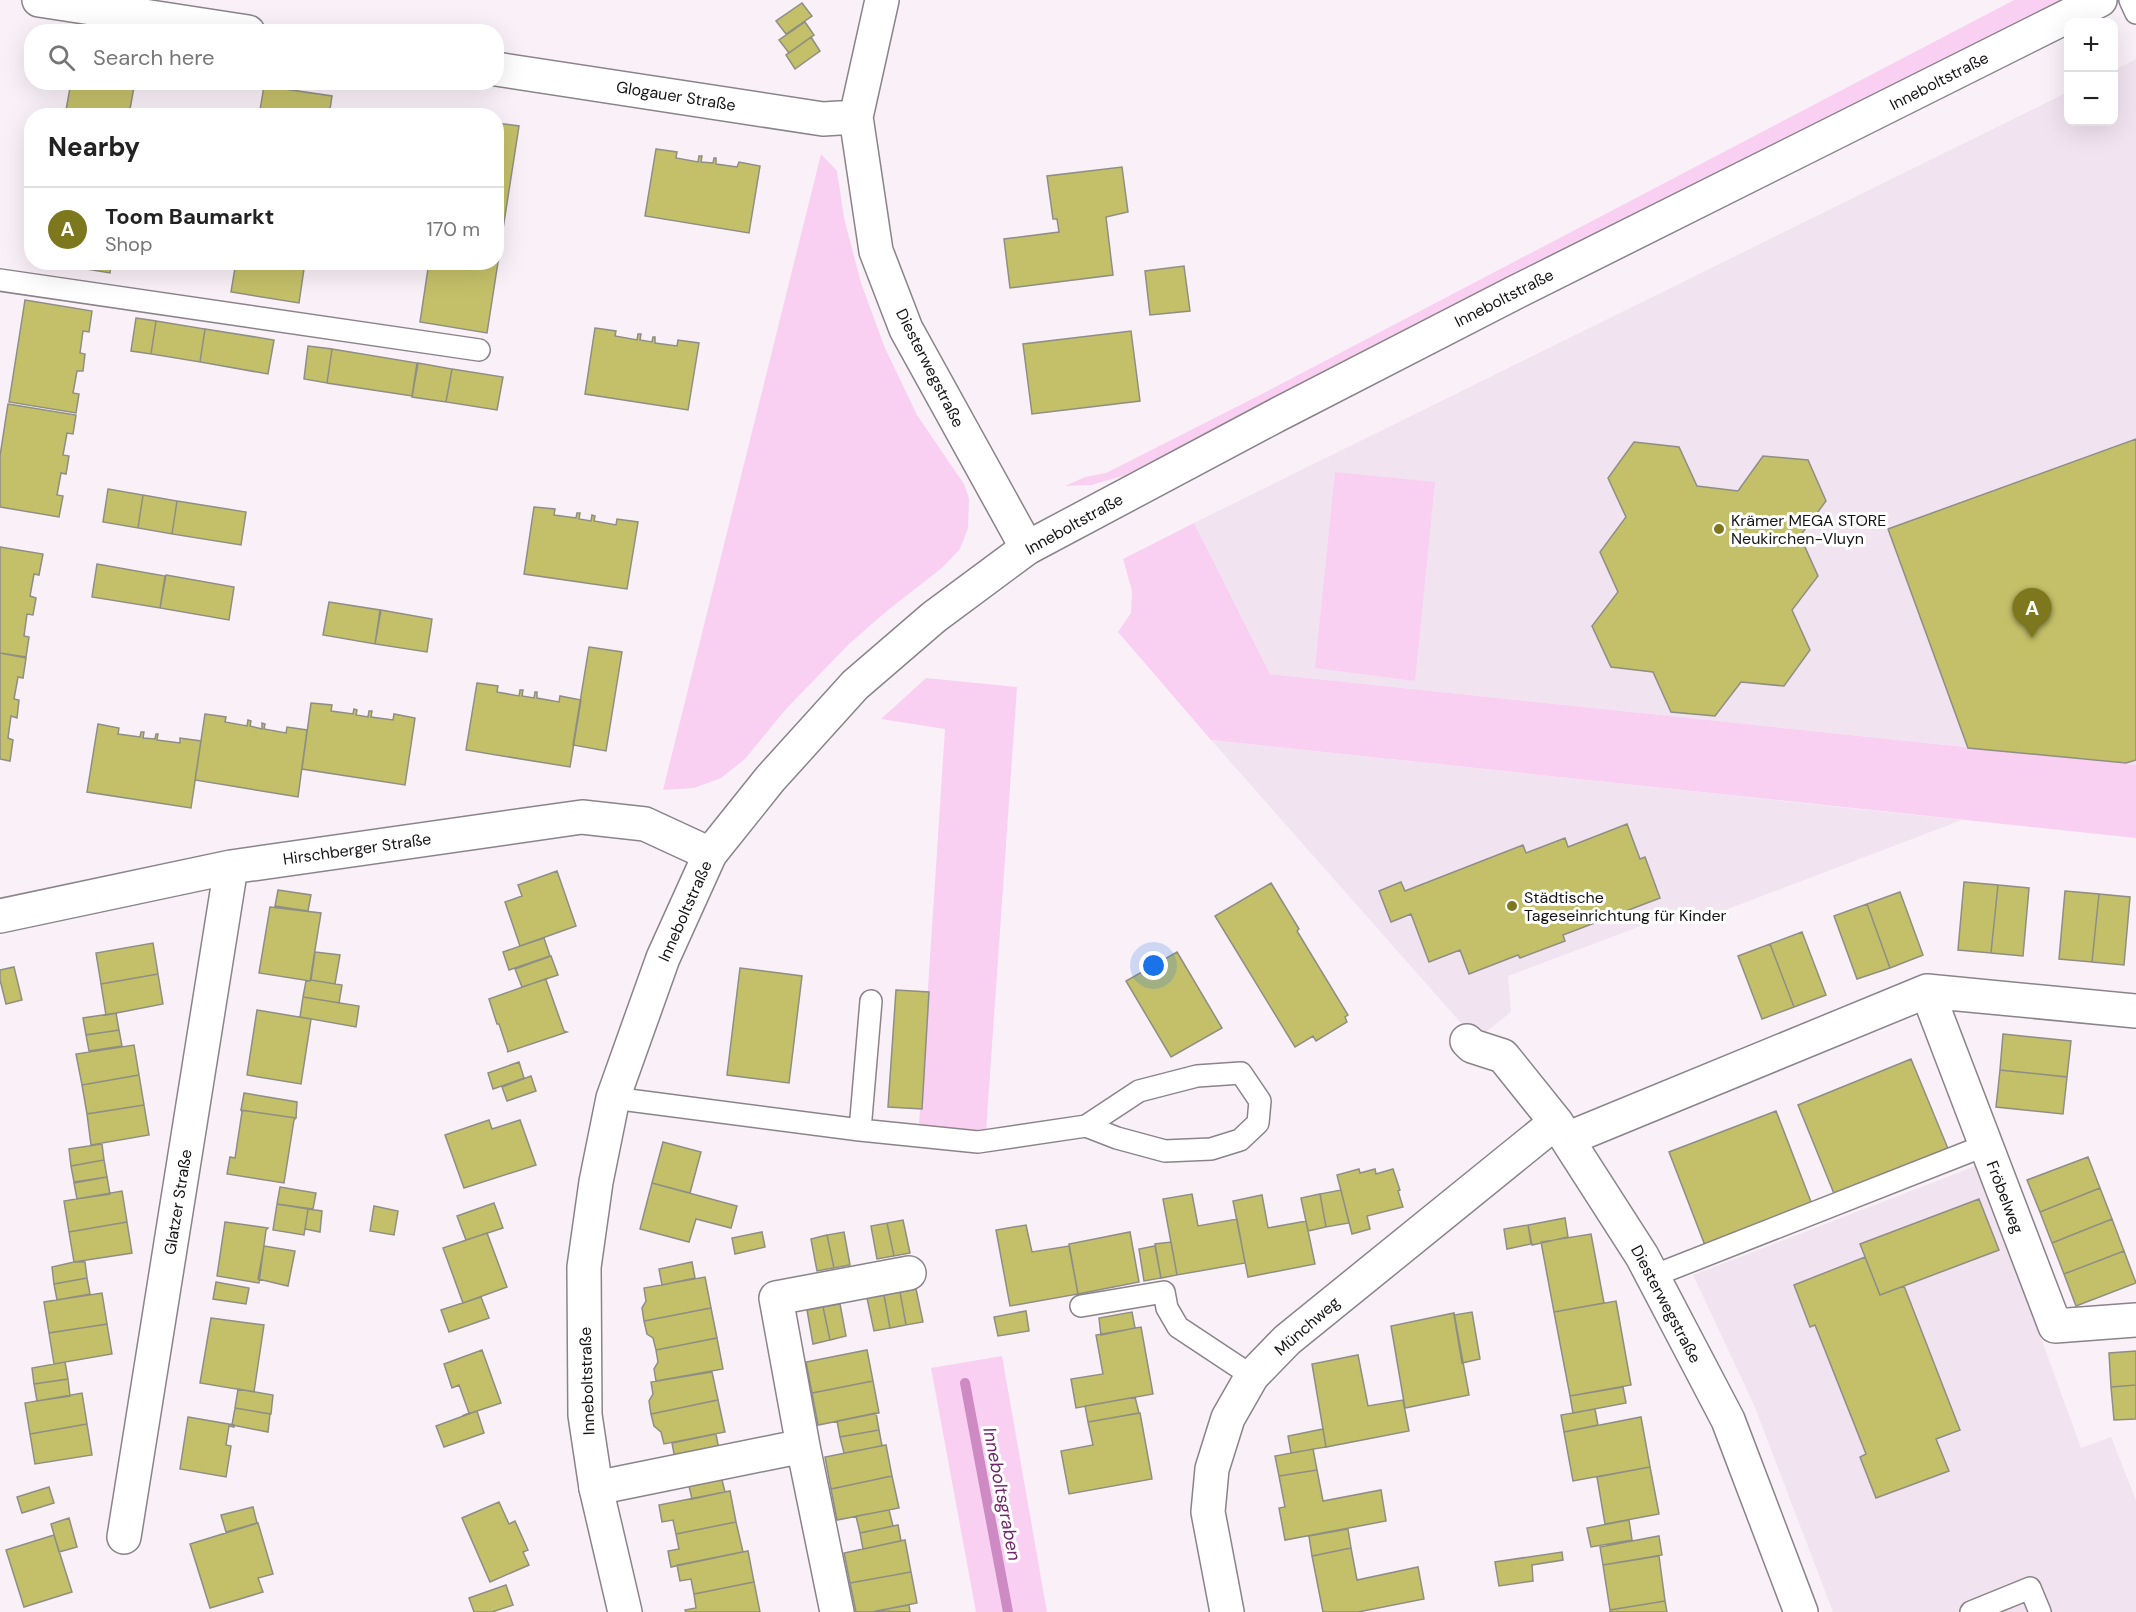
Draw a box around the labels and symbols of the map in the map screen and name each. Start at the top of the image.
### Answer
street label: Inneboltstraße [1886,47,1992,115]
street label: Glogauer Straße [615,76,737,116]
street label: Inneboltstraße [1451,264,1557,332]
street label: Diesterwegstraße [891,305,969,431]
street label: Inneboltstraße [1021,489,1127,559]
place label: Krämer MEGA STORE Neukirchen-Vluyn [1731,510,1886,549]
marker: Krämer MEGA STORE Neukirchen-Vluyn [1712,522,1726,536]
pin: A [2012,588,2052,638]
street label: Hirschberger Straße [282,828,432,870]
street label: Inneboltstraße [653,857,717,965]
place label: Städtische Tageseinrichtung für Kinder [1524,887,1727,926]
marker: Städtische Tageseinrichtung für Kinder [1505,899,1519,913]
your location [1139,951,1168,980]
street label: Glatzer Straße [159,1148,197,1256]
street label: Fröbelweg [1982,1158,2028,1236]
street label: Diesterwegstraße [1626,1241,1706,1367]
street label: Münchweg [1270,1292,1344,1360]
street label: Inneboltstraße [575,1326,599,1436]
water label: Inneboltsgraben [977,1425,1027,1563]

